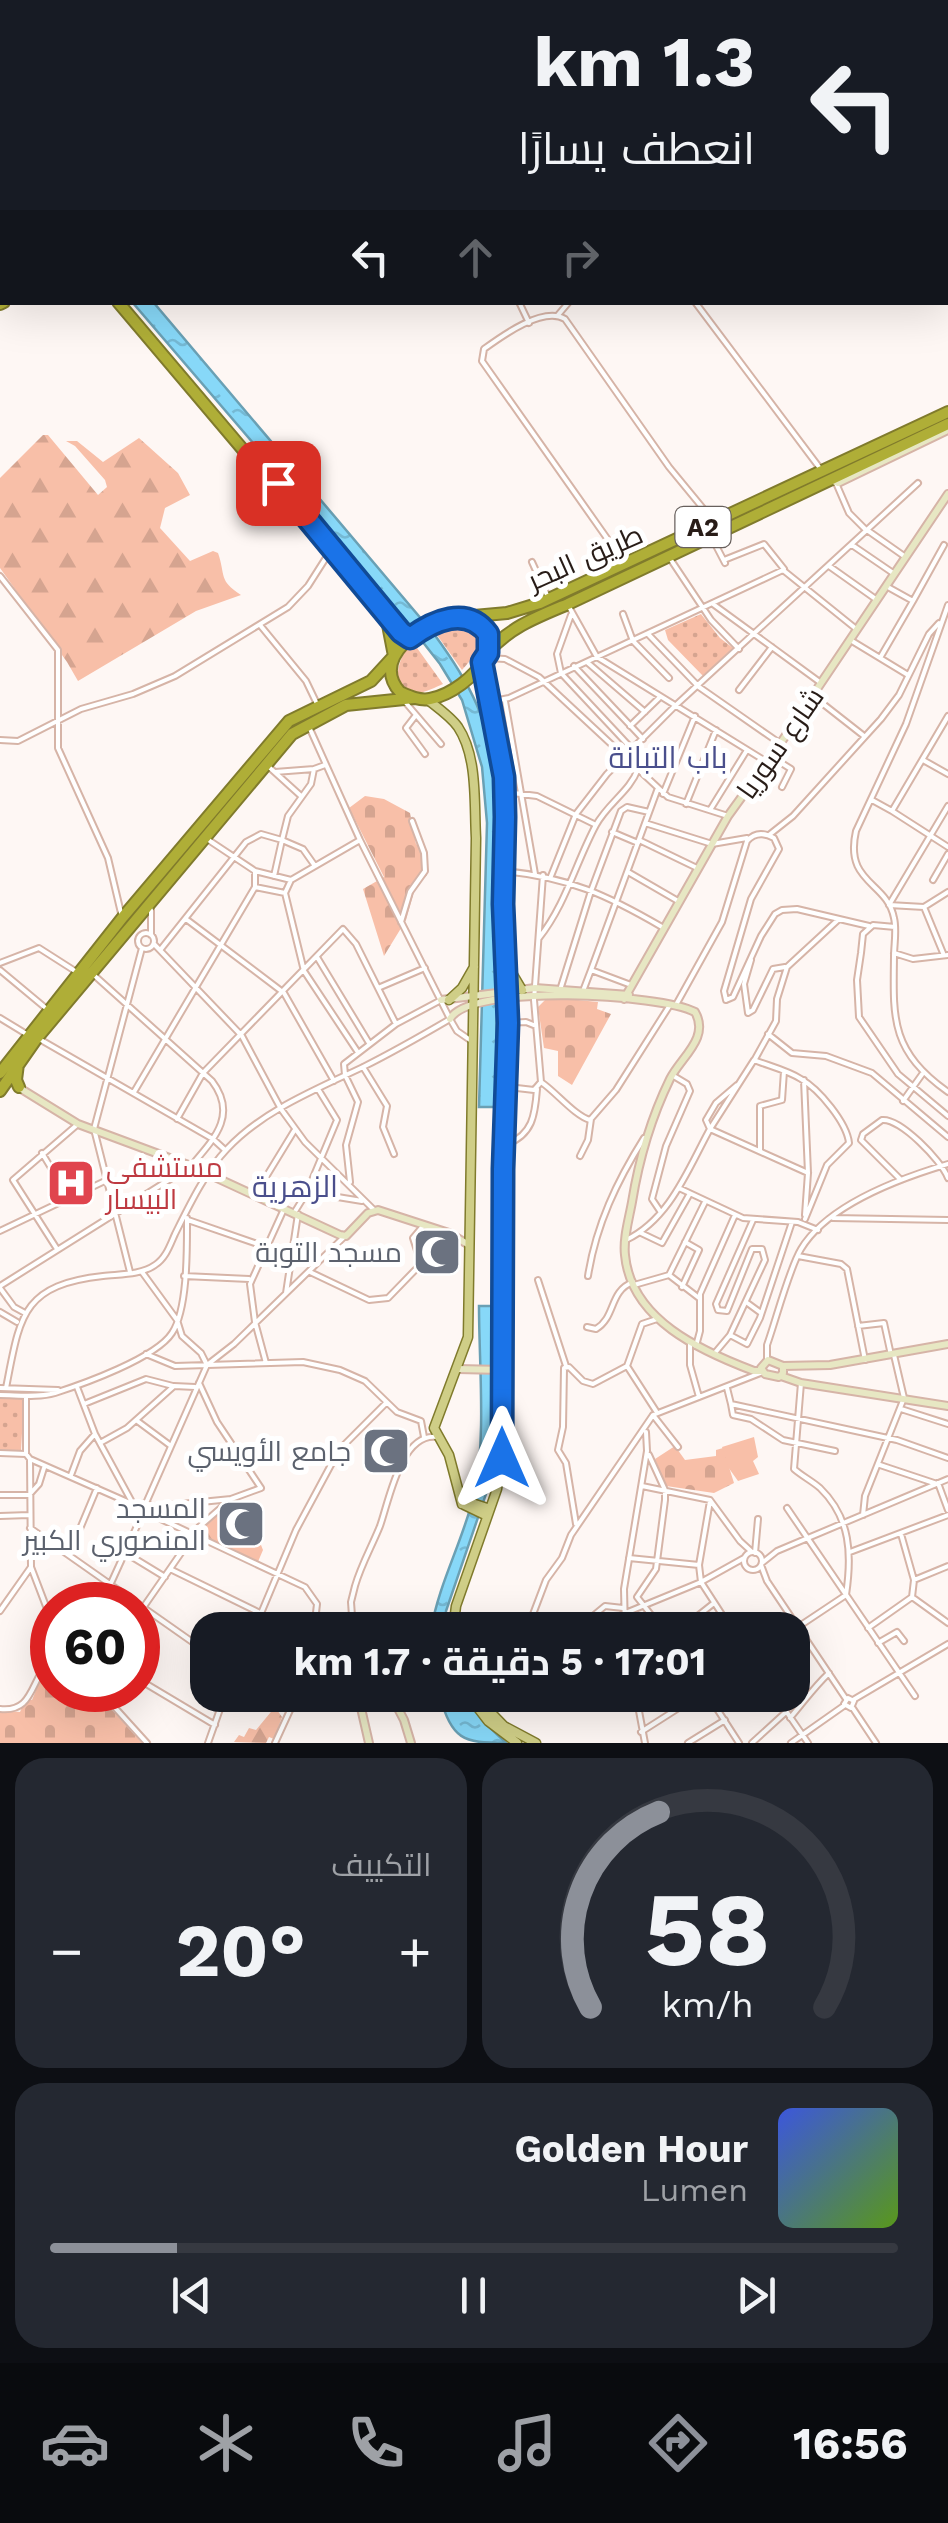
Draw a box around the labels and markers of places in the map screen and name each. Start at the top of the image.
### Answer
pin [236,441,321,526]
place label: مستشفی البيسار [104,1151,223,1216]
hospital icon: مستشفی البيسار [45,1157,97,1209]
mosque icon: مسجد التوبة [411,1226,463,1278]
place label: مسجد التوبة [255,1236,402,1269]
mosque icon: جامع الأويسي [360,1425,412,1477]
place label: جامع الأويسي [188,1435,351,1472]
place label: المسجد المنصوري الكبير [21,1492,206,1562]
mosque icon: المسجد المنصوري الكبير [215,1498,267,1550]

